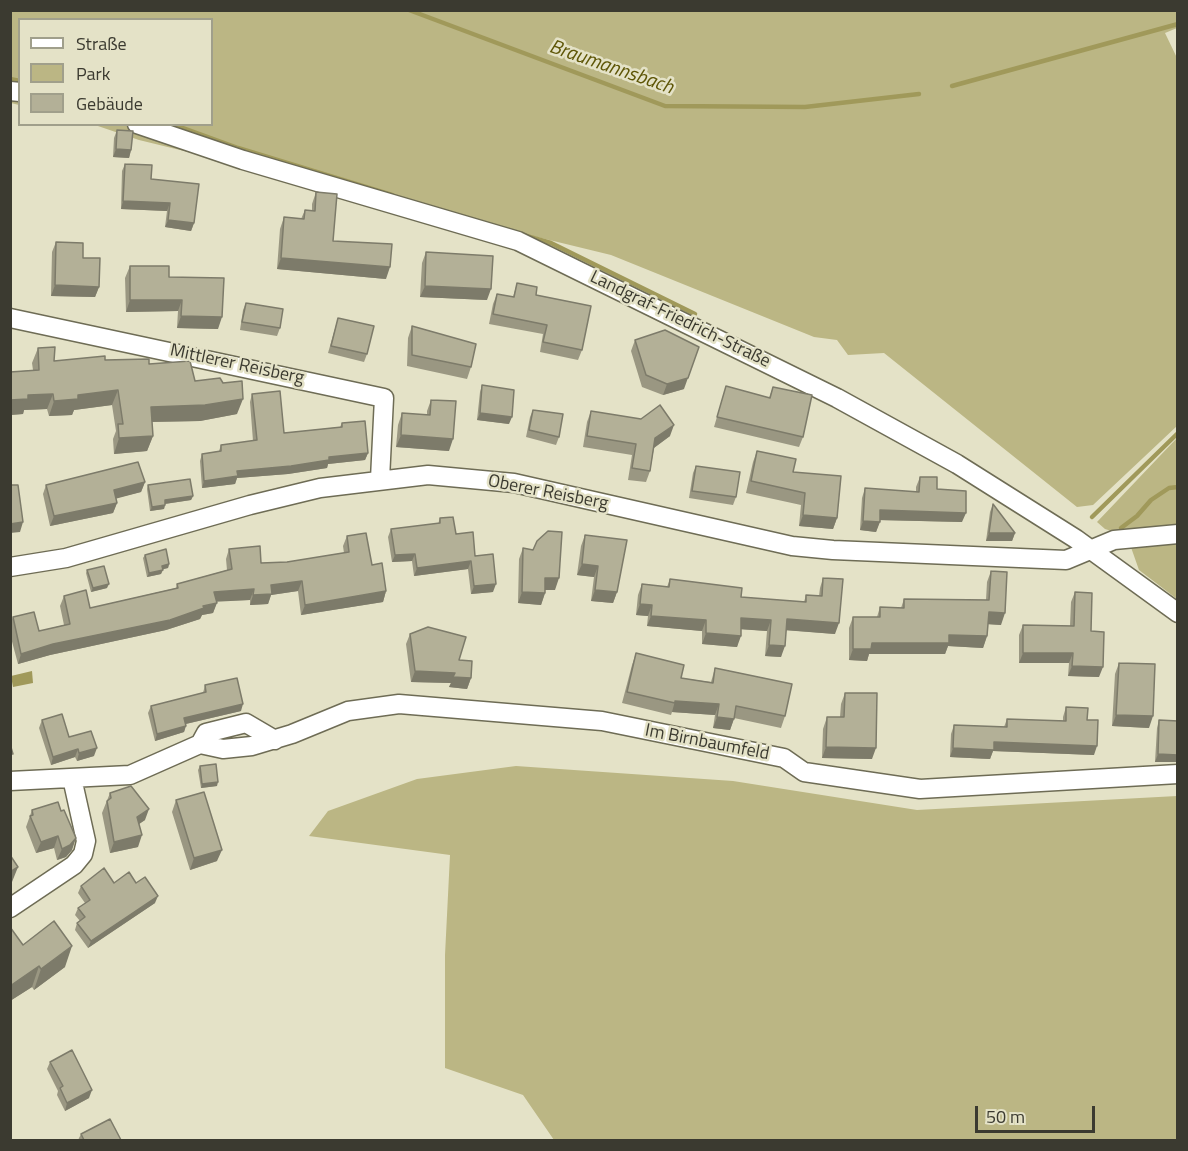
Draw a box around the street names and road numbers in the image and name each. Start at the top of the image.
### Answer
street label: Landgraf-Friedrich-Straße [586,267,774,373]
street label: Mittlerer Reisberg [168,340,306,390]
street label: Oberer Reisberg [486,471,610,515]
street label: Im Birnbaumfeld [643,720,771,766]

